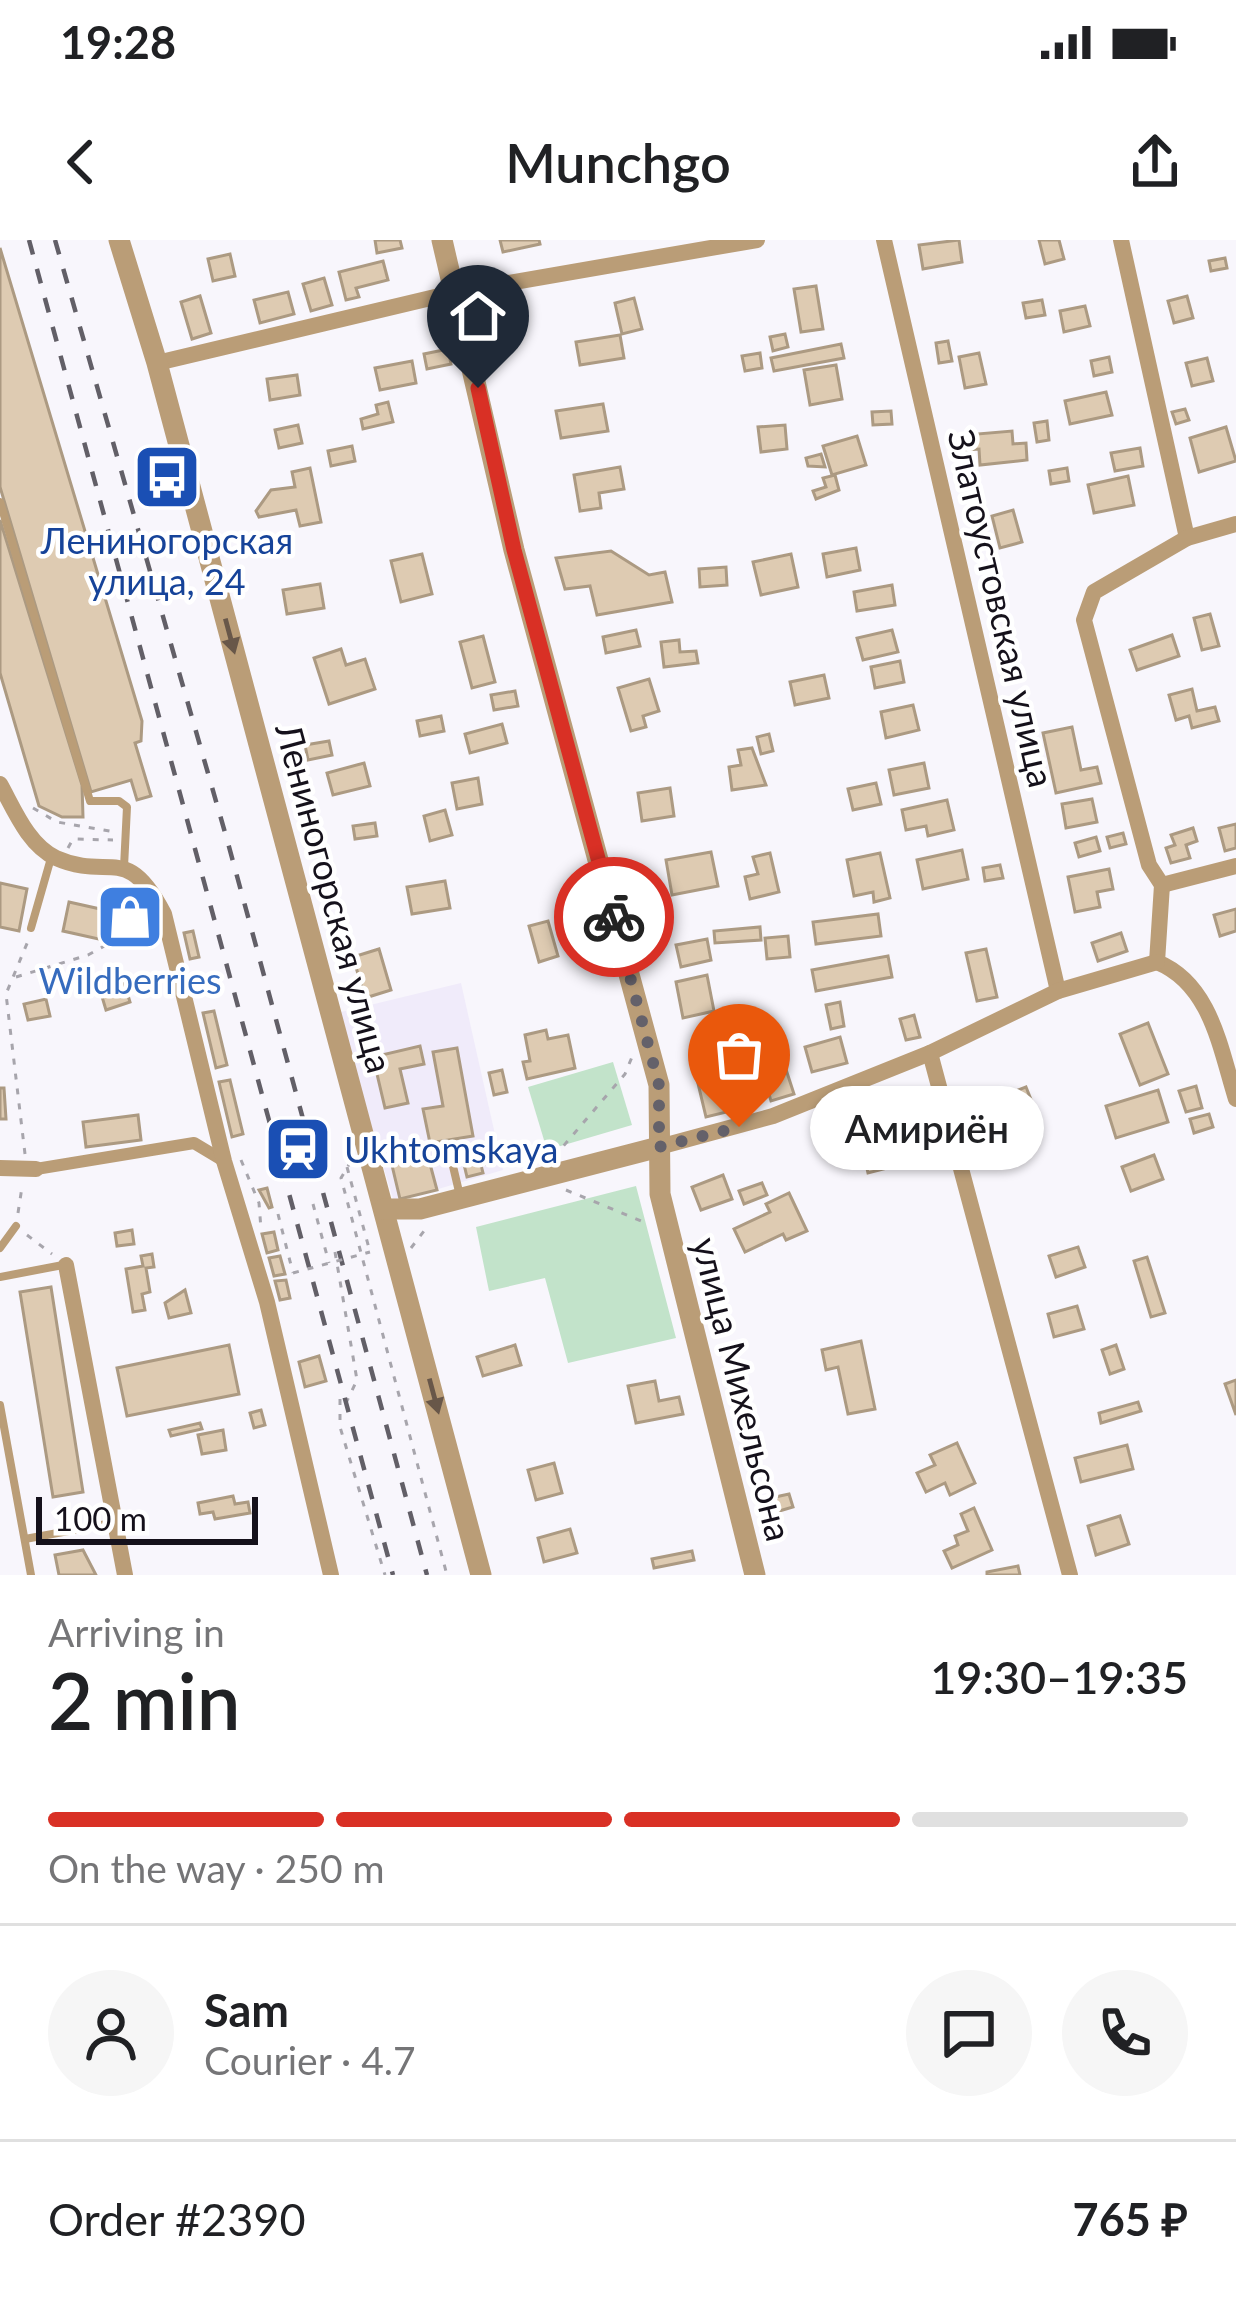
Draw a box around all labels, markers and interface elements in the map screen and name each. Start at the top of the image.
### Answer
text: 19:28 [60,15,176,69]
icon: back [48,129,114,195]
icon: share [1122,129,1188,195]
text: Munchgo [505,130,731,195]
pin [427,265,529,388]
icon: home [445,283,511,349]
street label: Златоустовская улица [939,425,1065,791]
bus stop icon: Лениногорская улица, 24 [132,442,202,512]
place label: Лениногорская улица, 24 [40,518,293,603]
one-way arrow [221,617,240,654]
street label: Лениногорская улица [267,718,403,1077]
courier [554,857,674,977]
shop icon: Wildberries [95,882,165,952]
icon: bike [581,884,647,950]
place label: Wildberries [38,958,222,1002]
pin [688,1004,790,1127]
icon: bag [706,1022,772,1088]
callout: Амириён [811,1085,1045,1169]
text: Амириён [845,1105,1009,1151]
station icon: Ukhtomskaya [263,1114,333,1184]
place label: Ukhtomskaya [344,1127,559,1171]
street label: улица Михельсона [684,1233,802,1545]
one-way arrow [425,1378,444,1415]
scale bar [36,1491,258,1544]
text: 100 m [54,1498,147,1538]
text: Arriving in [48,1609,225,1655]
text: 19:30–19:35 [930,1650,1188,1704]
text: 2 min [48,1653,241,1747]
text: On the way · 250 m [48,1845,385,1891]
button: person [48,1970,174,2096]
button: chat [906,1970,1032,2096]
button: phone [1062,1970,1188,2096]
text: Sam [204,1983,289,2037]
text: Courier · 4.7 [204,2037,416,2083]
text: Order #2390 [48,2192,306,2246]
text: 765 ₽ [1073,2192,1188,2246]

